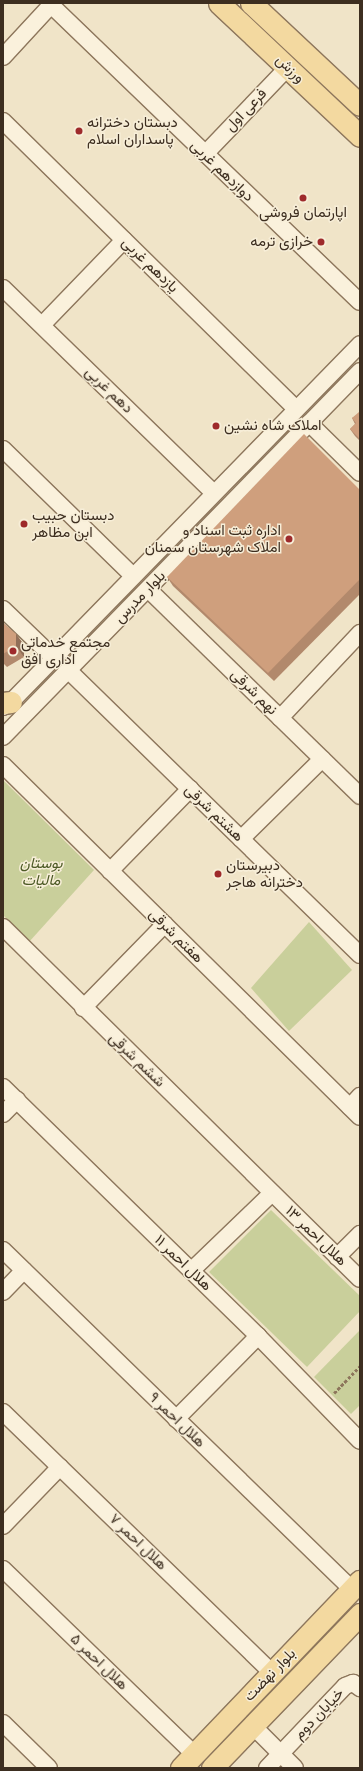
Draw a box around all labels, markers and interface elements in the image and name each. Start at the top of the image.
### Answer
street label: ورزش [272,51,308,87]
street label: فرعی اول [221,85,271,135]
place label: دبستان دخترانه پاسداران اسلام [87,113,178,148]
marker: دبستان دخترانه پاسداران اسلام [74,126,84,136]
street label: دوازدهم غربی [187,136,257,206]
marker: اپارتمان فروشی [298,193,308,203]
place label: اپارتمان فروشی [259,204,347,222]
street label: یازدهم غربی [118,233,182,297]
place label: خرازی ترمه [250,233,313,251]
marker: خرازی ترمه [316,237,326,247]
street label: دهم غربی [81,363,137,417]
place label: املاک شاه نشین [224,417,322,435]
marker: املاک شاه نشین [211,421,221,431]
place label: دبستان حبیب ابن مظاهر [32,506,114,541]
marker: دبستان حبیب ابن مظاهر [19,519,29,529]
place label: اداره ثبت اسناد و املاک شهرستان سمنان [145,521,281,556]
marker: اداره ثبت اسناد و املاک شهرستان سمنان [284,534,294,544]
street label: بلوار مدرس [111,567,169,627]
place label: مجتمع خدماتی اداری افق [21,633,110,668]
marker: مجتمع خدماتی اداری افق [8,646,18,656]
street label: نهم شرقی [227,665,281,719]
street label: هشتم شرقی [181,781,247,845]
park label: بوستان مالیات [20,854,62,889]
place label: دبیرستان دخترانه هاجر [226,856,303,891]
marker: دبیرستان دخترانه هاجر [213,869,223,879]
street label: هفتم شرقی [145,905,207,967]
street label: ششم شرقی [105,1029,169,1091]
street label: هلال احمر ۱۳ [281,1202,351,1270]
street label: هلال احمر ۱۱ [150,1231,216,1295]
street label: هلال احمر ۹ [145,1389,209,1451]
street label: هلال احمر ۷ [105,1510,171,1574]
street label: هلال احمر ۵ [66,1630,132,1694]
street label: بلوار نهضت [240,1645,300,1705]
street label: خیابان دوم [290,1685,348,1743]

